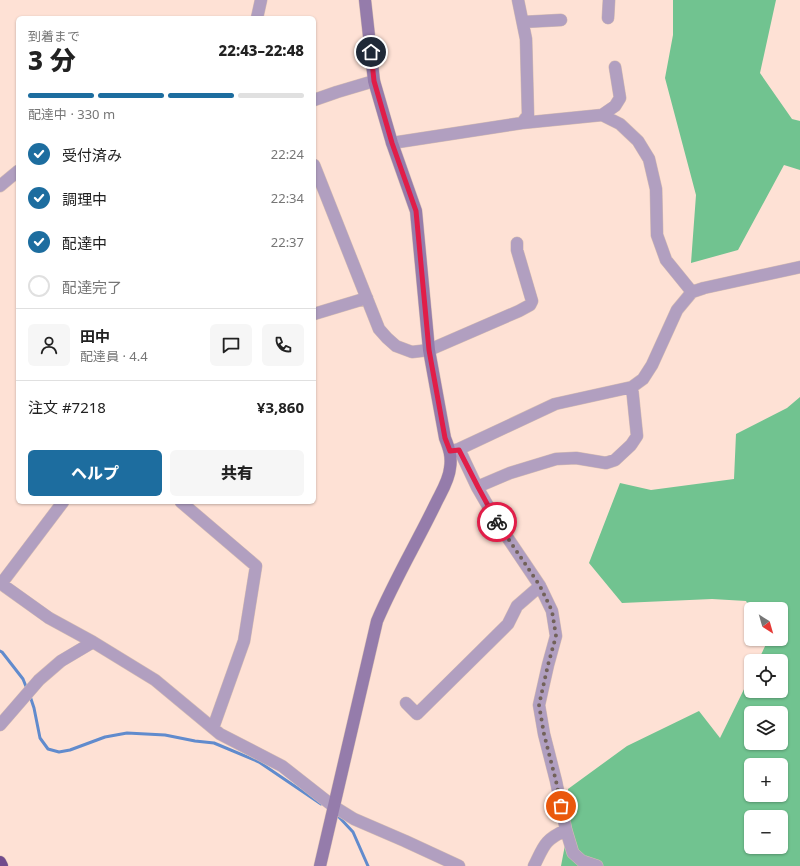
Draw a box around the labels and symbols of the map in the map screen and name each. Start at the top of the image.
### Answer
pin [354,35,388,69]
courier [477,502,517,542]
north arrow [744,602,788,646]
pin [544,789,578,823]

